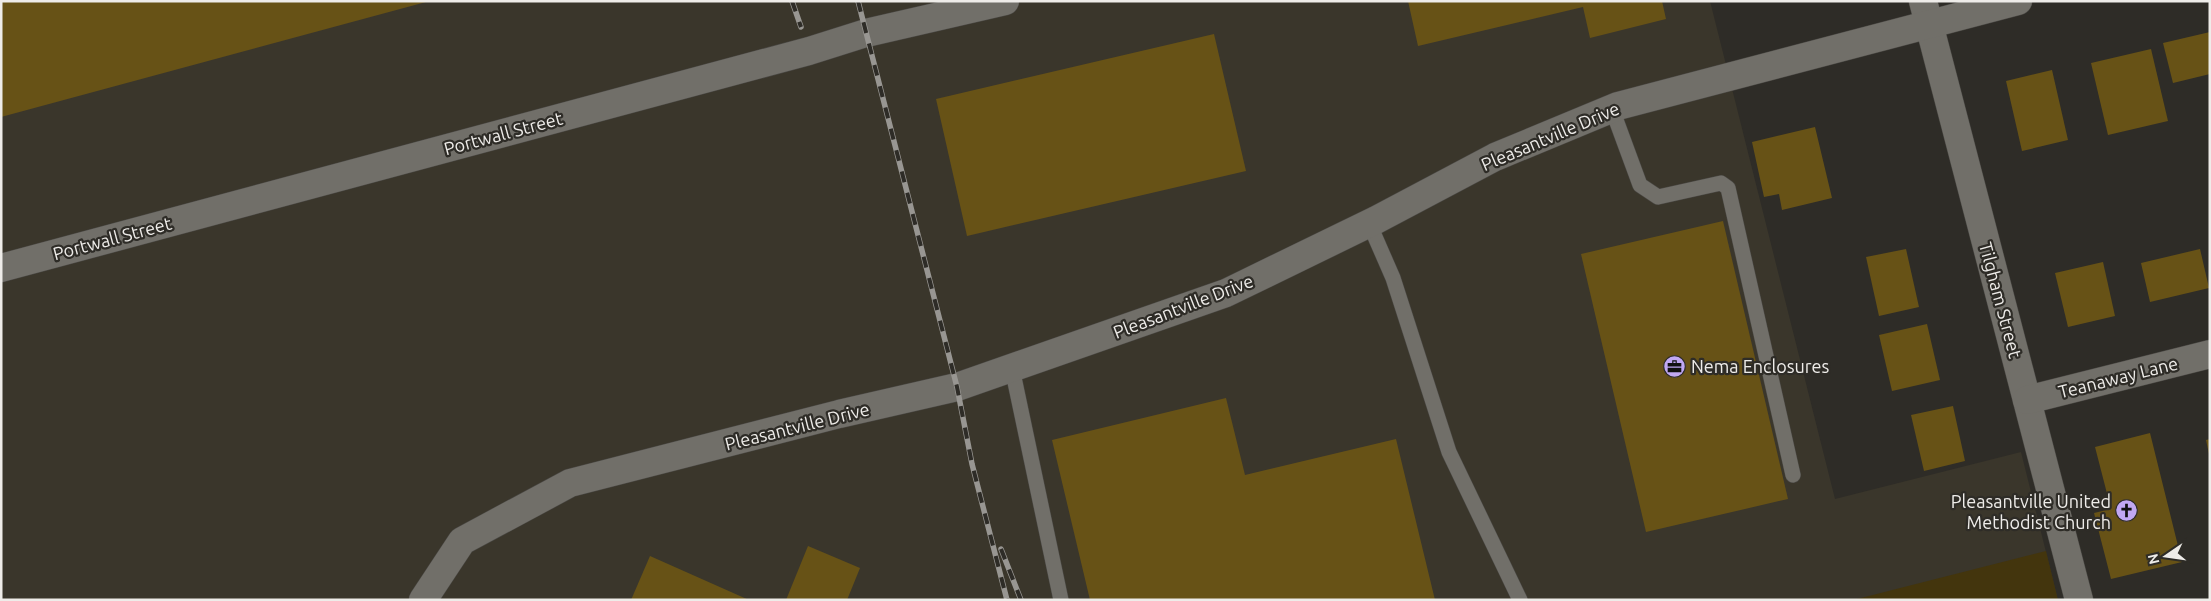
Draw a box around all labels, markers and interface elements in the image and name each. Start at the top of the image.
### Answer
street label: Pleasantville Drive [1478,98,1622,174]
street label: Portwall Street [441,108,565,158]
street label: Portwall Street [50,213,174,263]
street label: Tilgham Street [1976,240,2026,360]
street label: Pleasantville Drive [1110,270,1256,342]
street label: Teanaway Lane [2056,352,2180,402]
office icon: Nema Enclosures [1663,354,1687,378]
place label: Nema Enclosures [1691,356,1830,376]
street label: Pleasantville Drive [723,398,871,454]
place label: Pleasantville United Methodist Church [1951,491,2111,532]
church icon: Pleasantville United Methodist Church [2115,499,2139,523]
north arrow [2141,531,2191,581]
text: N [2144,552,2162,566]

